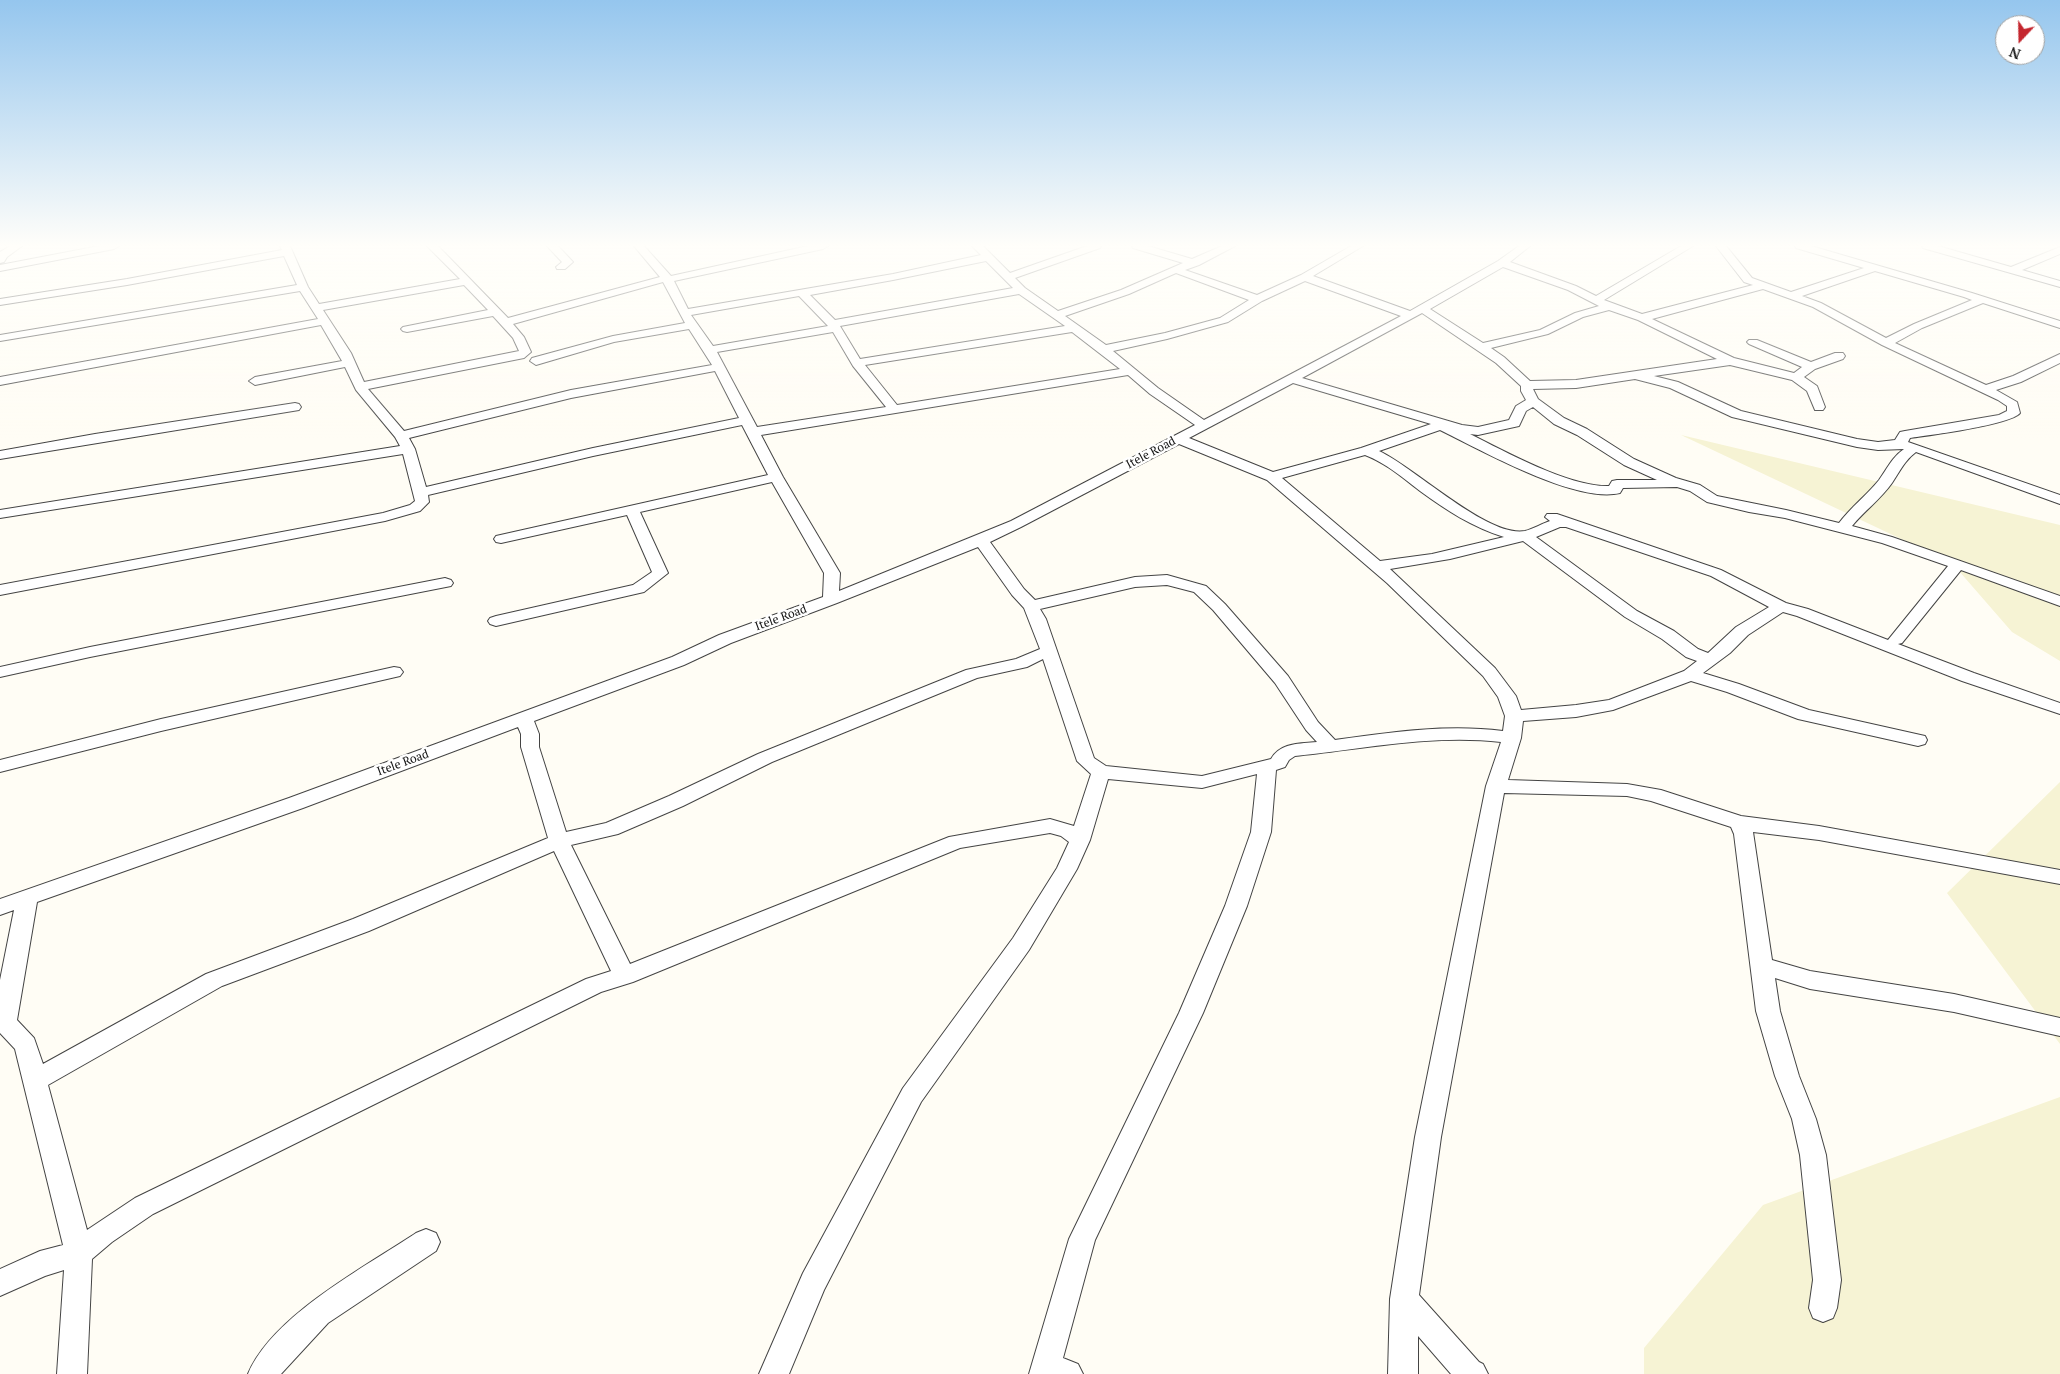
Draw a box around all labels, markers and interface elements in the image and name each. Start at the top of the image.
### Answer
north arrow [1995,15,2045,65]
text: N [2006,43,2023,64]
street label: Itele Road [1124,434,1178,472]
street label: Itele Road [753,602,809,634]
street label: Itele Road [375,747,431,779]

